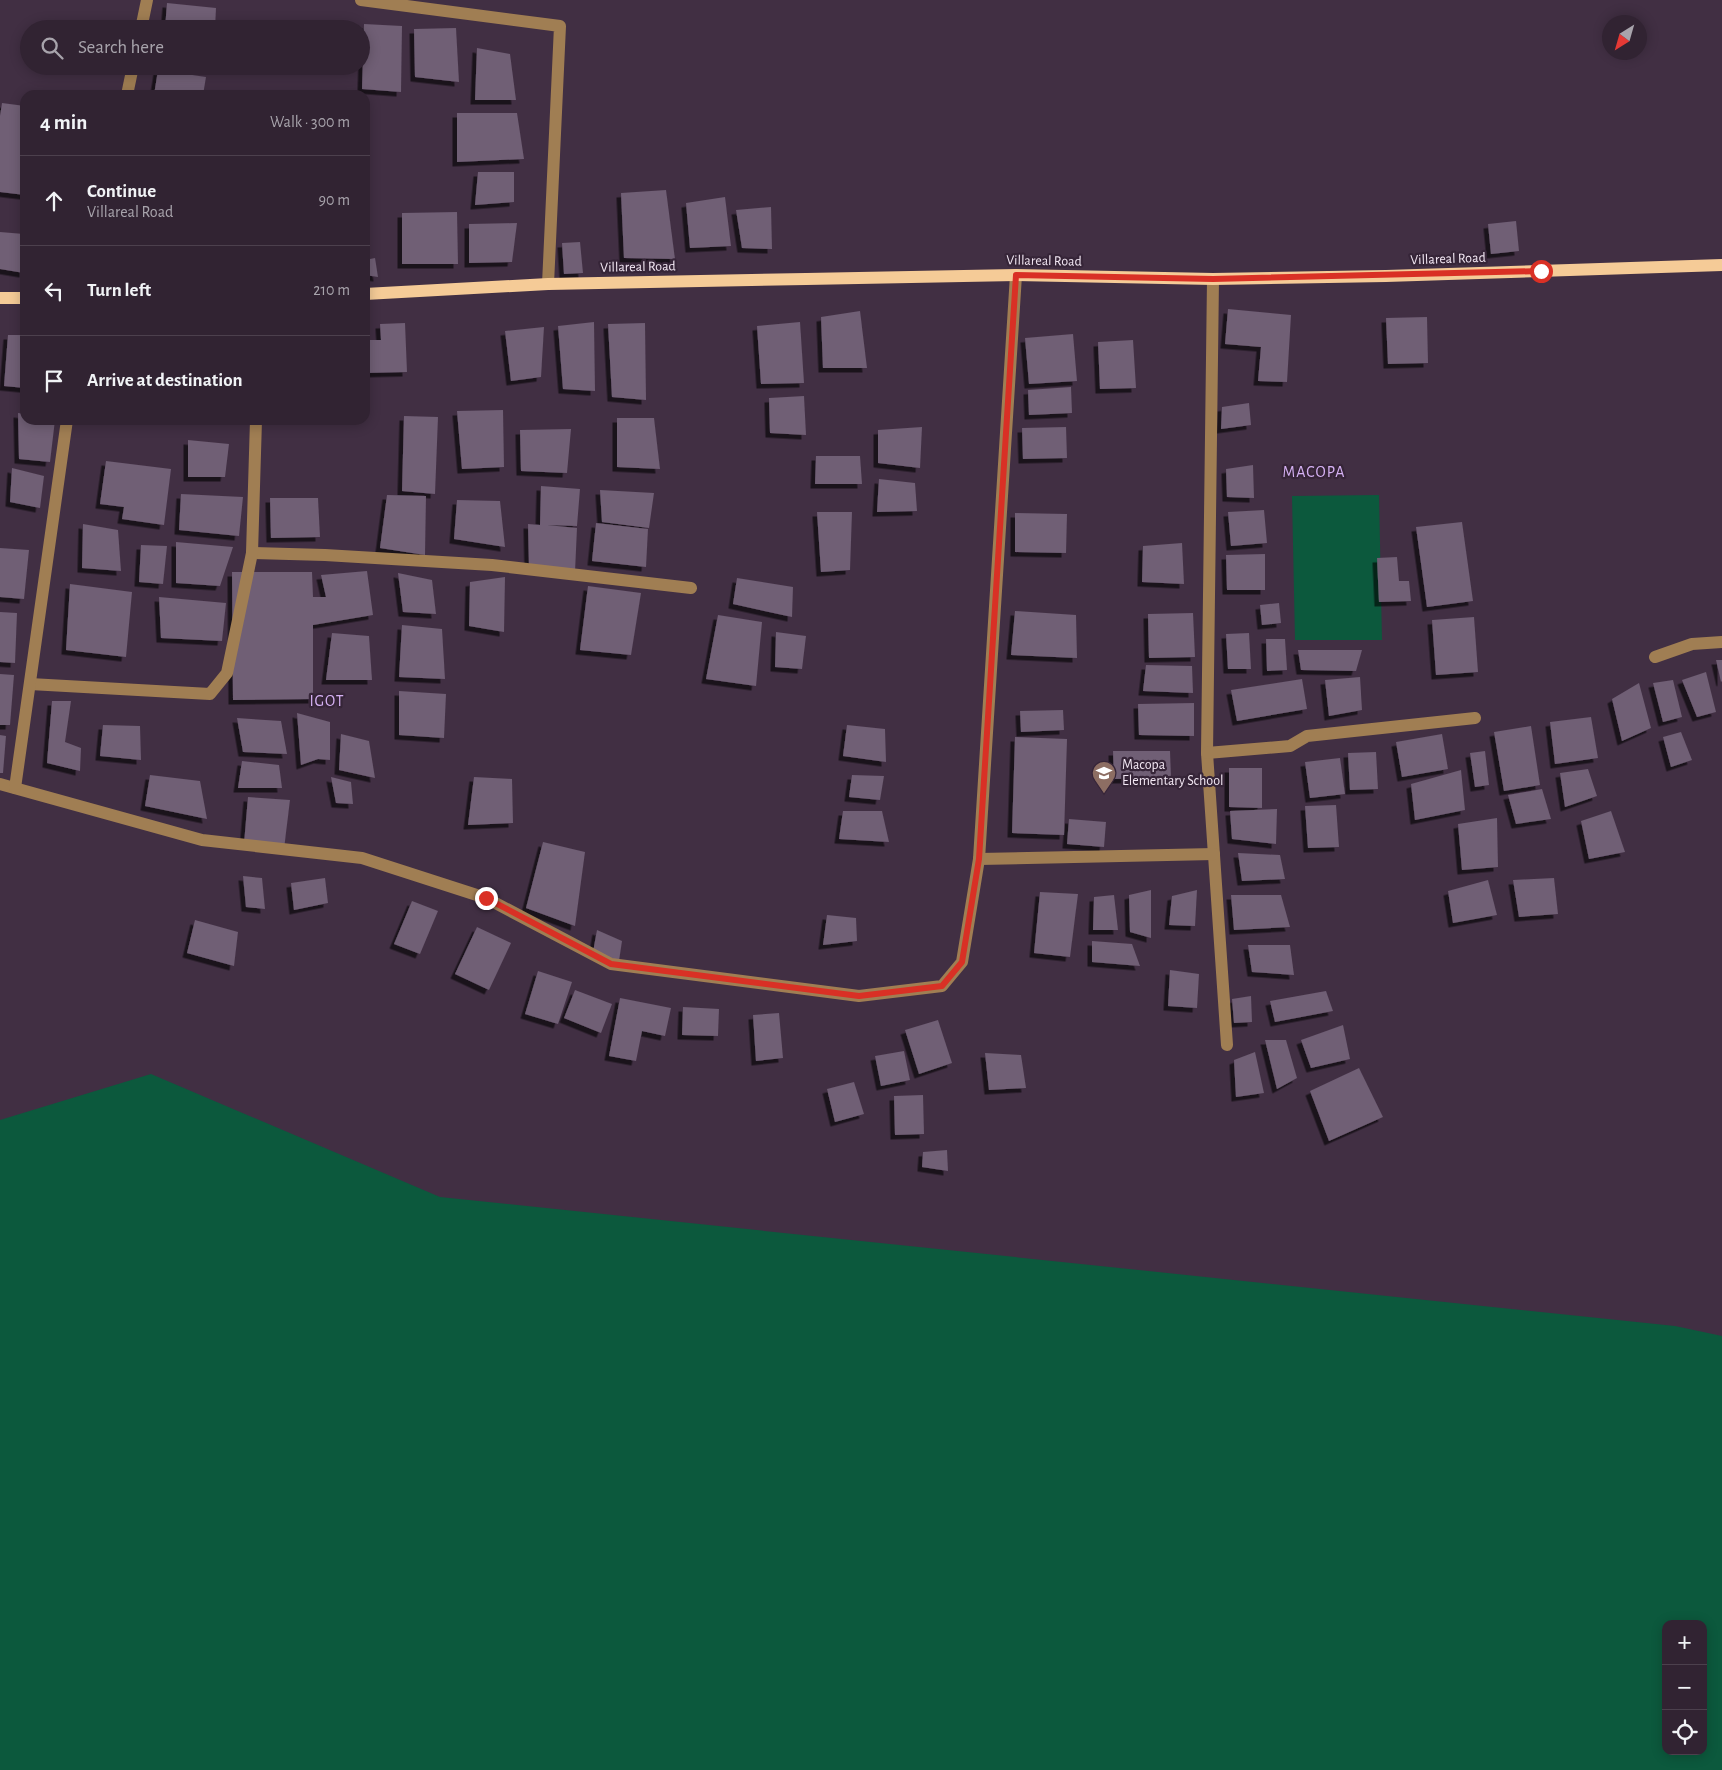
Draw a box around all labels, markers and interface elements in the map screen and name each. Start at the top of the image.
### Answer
north arrow [1602,15,1647,60]
search box [20,20,370,75]
icon: search [38,34,66,62]
text: Search here [78,38,164,57]
text: 4 min [40,112,87,133]
text: Walk · 300 m [270,114,350,130]
text: Continue [87,182,156,201]
icon: ahead [40,187,68,215]
text: 90 m [319,192,350,208]
text: Villareal Road [87,204,173,220]
street label: Villareal Road [1410,251,1486,267]
street label: Villareal Road [1006,253,1082,269]
street label: Villareal Road [600,259,676,275]
route start [1530,260,1553,283]
icon: left [40,277,68,305]
text: Turn left [87,281,151,300]
text: 210 m [313,282,350,298]
icon: arrive [40,367,68,395]
text: Arrive at destination [87,371,243,390]
district label: MACOPA [1283,464,1345,480]
district label: IGOT [310,693,344,709]
place label: Macopa Elementary School [1122,758,1224,788]
school or university icon: Macopa Elementary School [1091,760,1117,794]
route end [475,887,498,910]
map controls [1662,1620,1707,1755]
button: + [1662,1620,1707,1665]
button: − [1662,1665,1707,1710]
button: locate [1662,1710,1707,1755]

